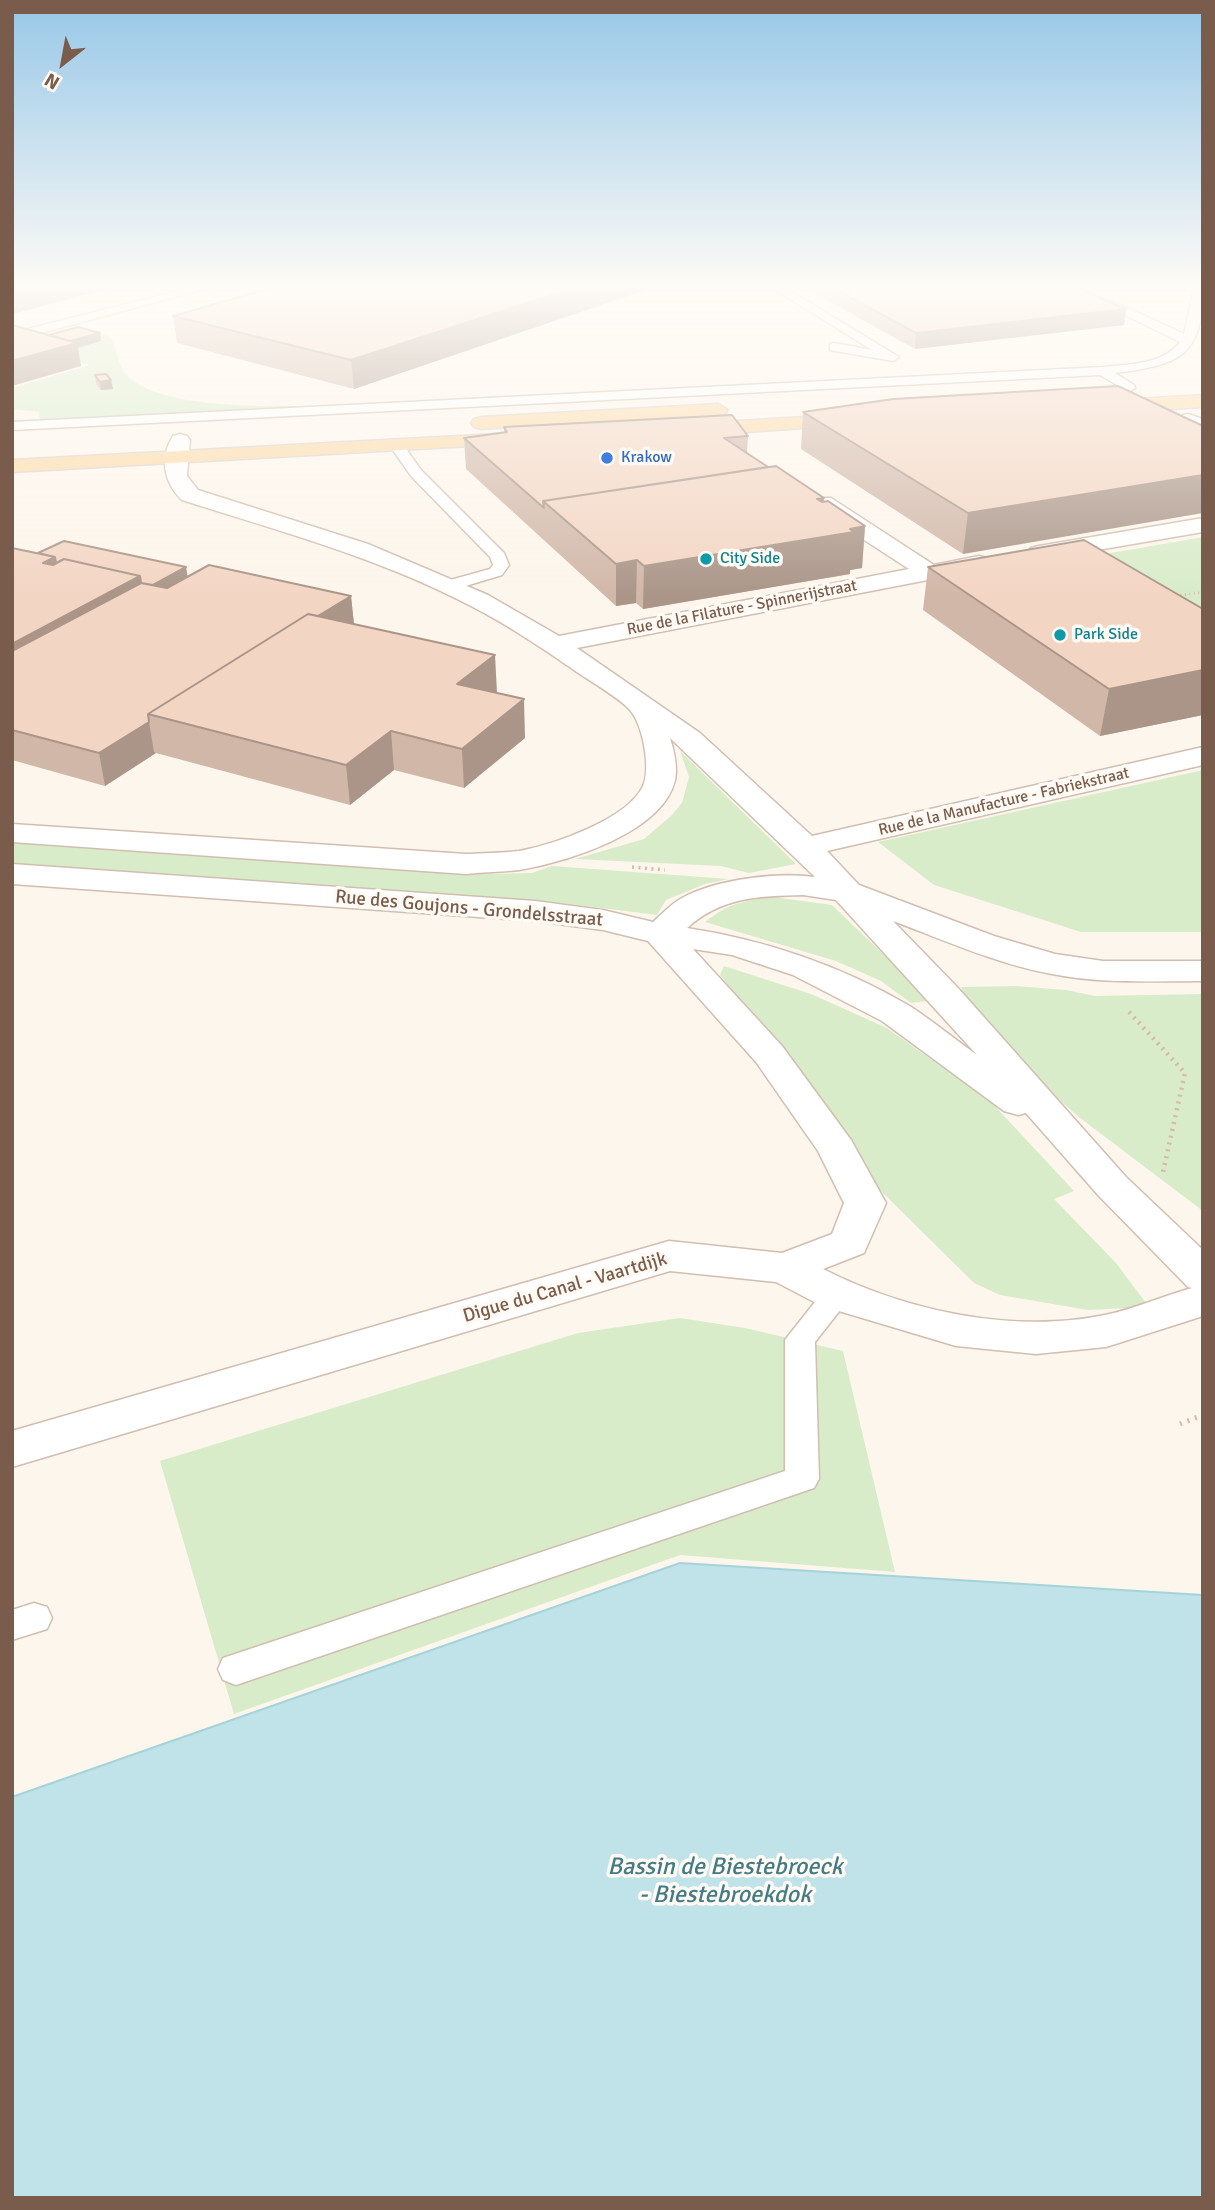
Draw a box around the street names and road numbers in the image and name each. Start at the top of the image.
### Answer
street label: Rue de la Filature - Spinnerijstraat [625,576,859,640]
street label: Rue de la Manufacture - Fabriekstraat [877,764,1131,840]
street label: Rue des Goujons - Grondelsstraat [334,886,604,932]
street label: Digue du Canal - Vaartdijk [460,1248,670,1328]

